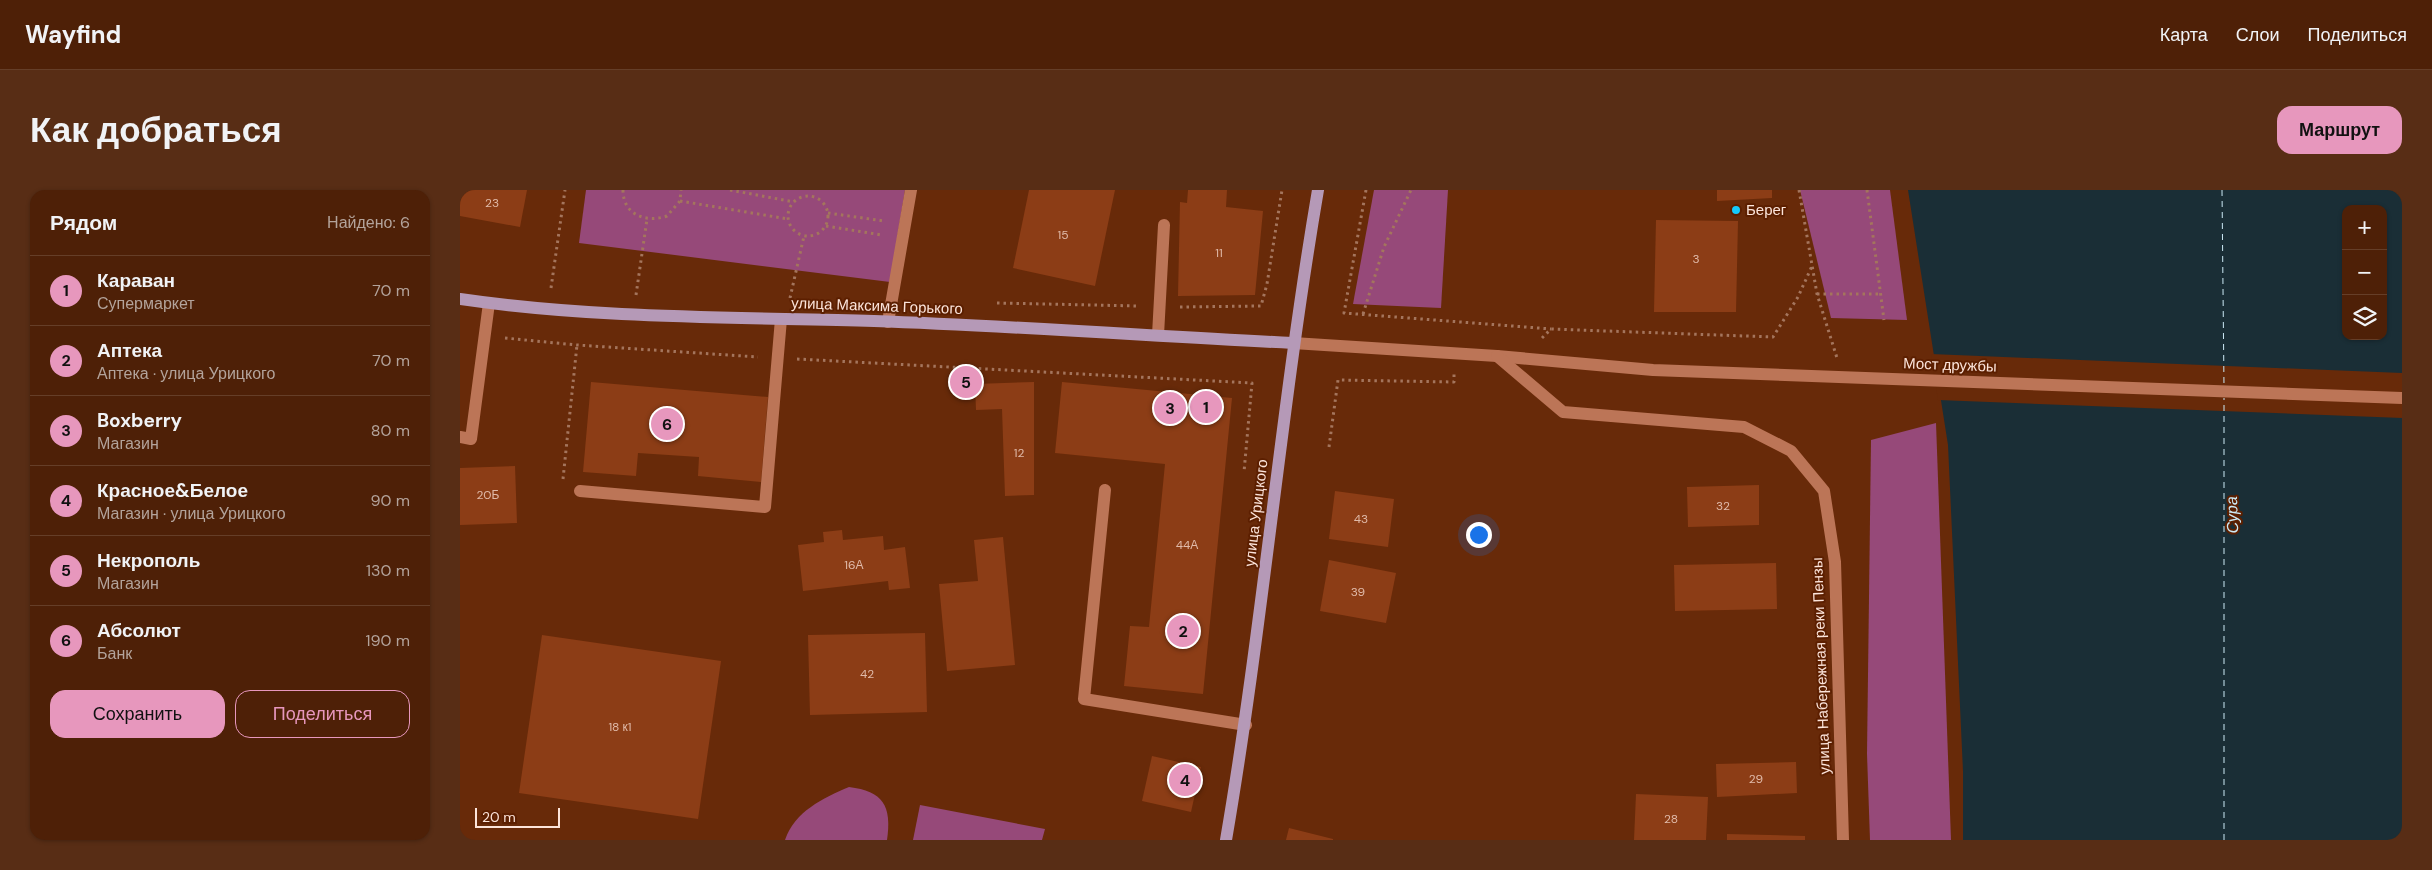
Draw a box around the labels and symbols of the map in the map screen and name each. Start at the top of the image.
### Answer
house number: 23 [485,195,499,211]
place label: Берег [1746,200,1787,220]
marker: Берег [1730,204,1742,216]
house number: 15 [1057,227,1069,243]
house number: 11 [1215,245,1223,261]
house number: 3 [1692,251,1700,267]
street label: улица Максима Горького [791,293,963,319]
street label: Мост дружбы [1903,353,1997,377]
pin: 5 [950,363,982,401]
pin: 1 [1190,388,1222,426]
pin: 3 [1154,389,1186,427]
pin: 6 [651,405,683,443]
house number: 12 [1014,445,1024,461]
street label: улица Урицкого [1239,458,1273,568]
house number: 20Б [477,487,500,503]
water label: Сура [2221,496,2243,534]
house number: 32 [1716,498,1730,514]
house number: 43 [1354,511,1368,527]
your location [1466,522,1492,548]
house number: 44А [1176,537,1198,553]
house number: 16А [844,557,864,573]
street label: улица Набережная реки Пензы [1807,557,1835,775]
house number: 39 [1351,584,1365,600]
pin: 2 [1167,612,1199,650]
house number: 42 [860,666,874,682]
house number: 18 к1 [608,719,632,735]
pin: 4 [1169,761,1201,799]
house number: 29 [1749,771,1763,787]
scale bar [475,805,560,828]
house number: 28 [1664,811,1678,827]

